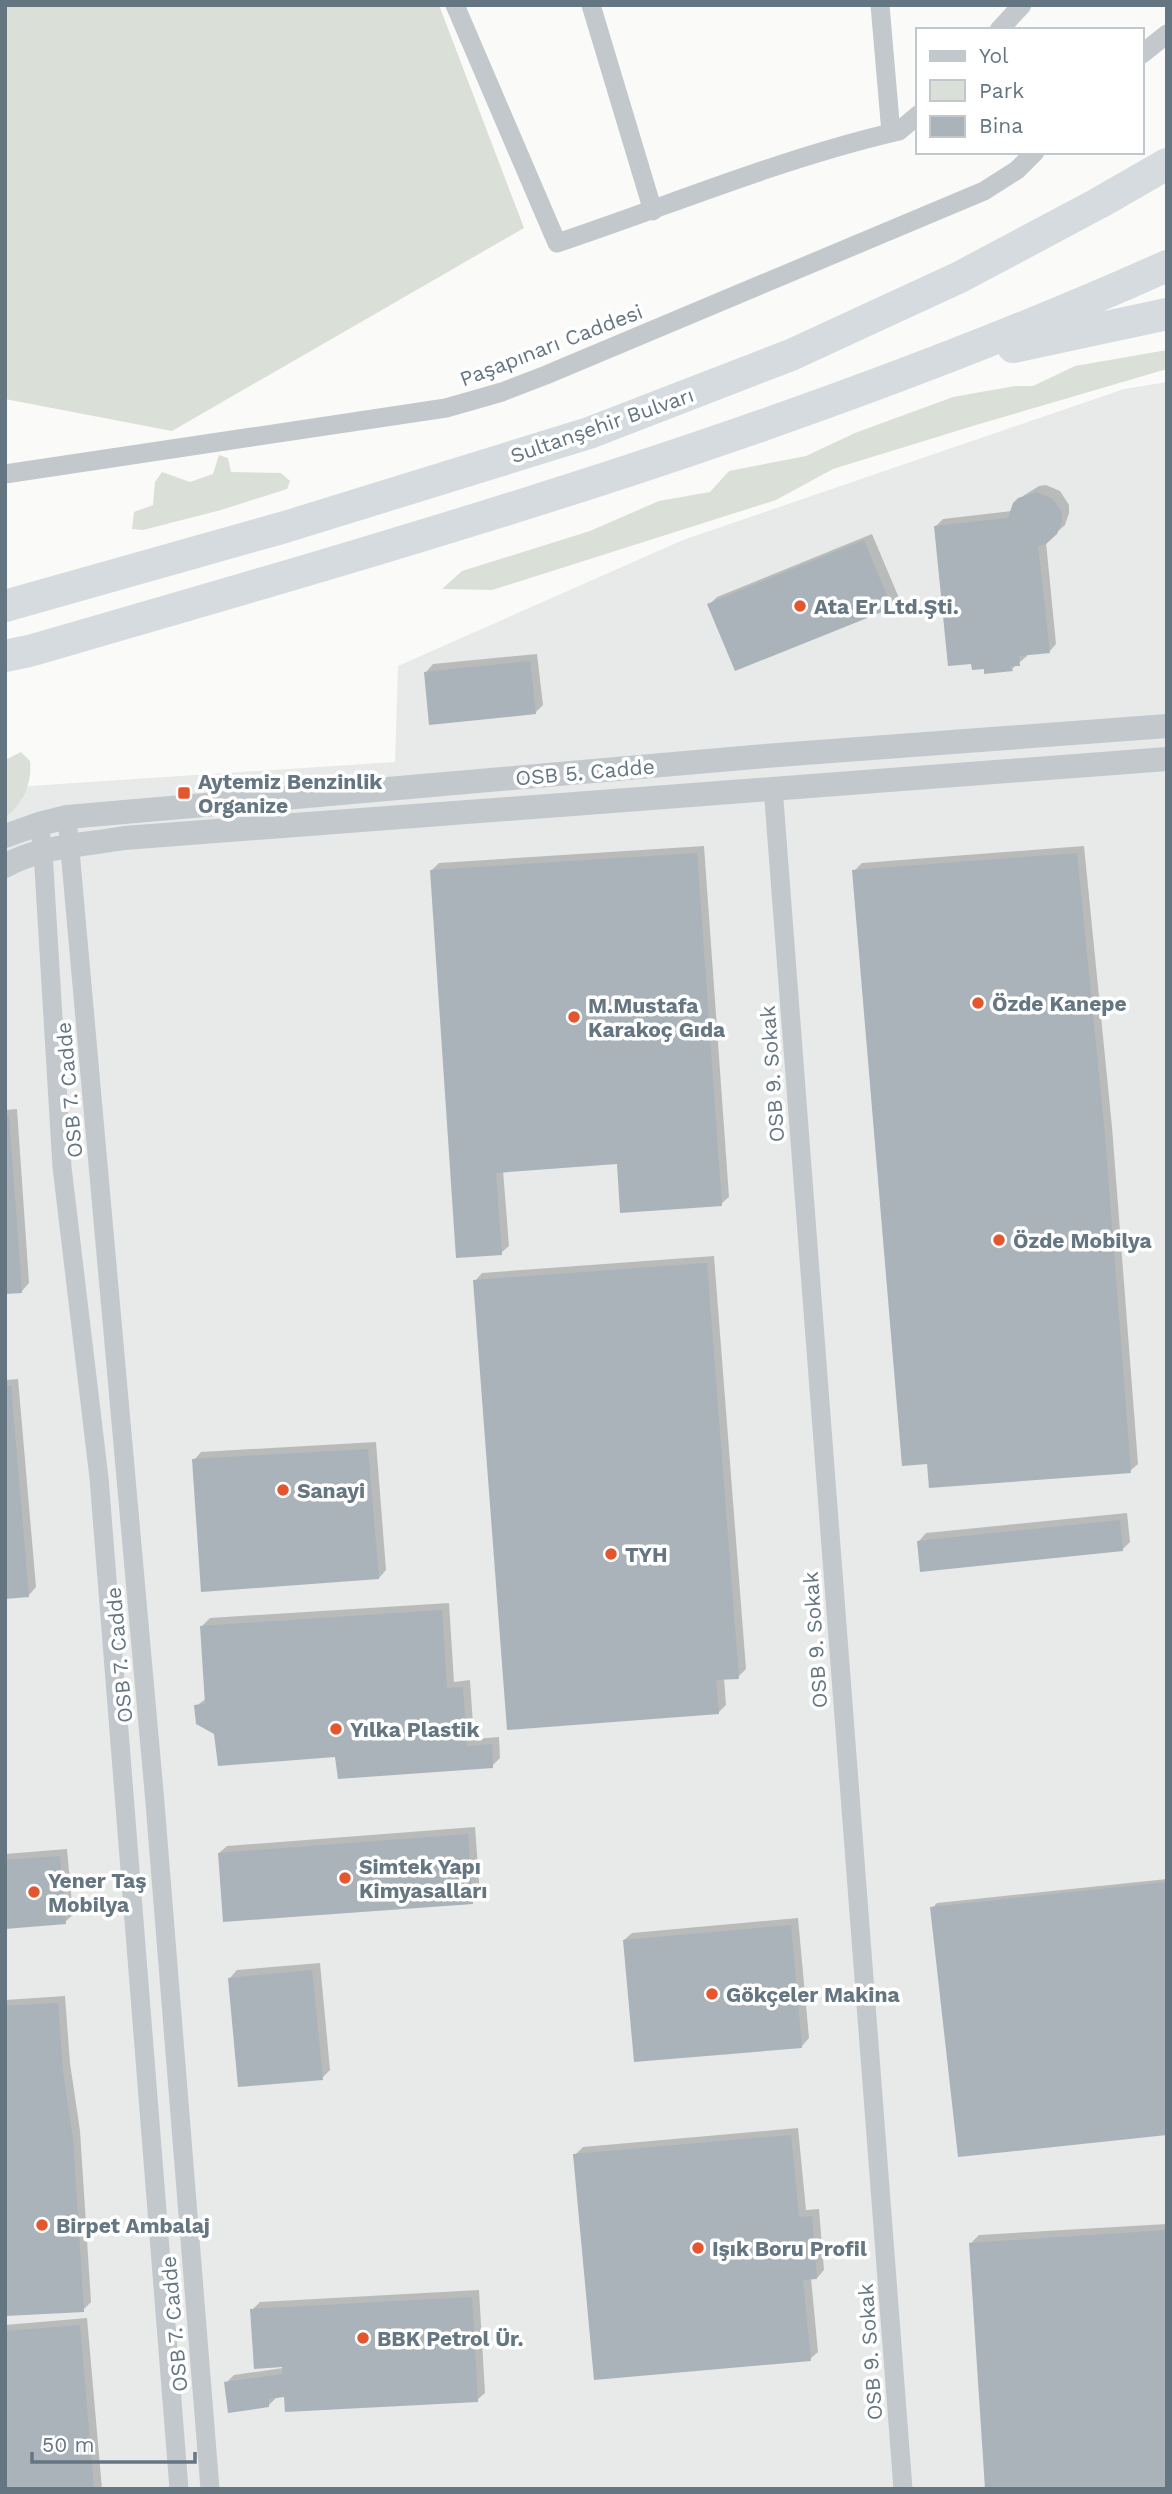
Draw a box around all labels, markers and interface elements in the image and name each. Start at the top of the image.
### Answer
legend [916,28,1144,154]
text: Yol [979,43,1009,68]
text: Park [979,78,1024,103]
text: Bina [979,113,1023,138]
street label: Paşapınarı Caddesi [456,299,646,391]
street label: Sultanşehir Bulvarı [507,382,697,468]
place label: Ata Er Ltd.Şti. [814,594,959,619]
marker: Ata Er Ltd.Şti. [792,598,808,614]
street label: OSB 5. Cadde [514,753,656,791]
place label: Aytemiz Benzinlik Organize [198,769,383,818]
marker: Aytemiz Benzinlik Organize [176,785,192,801]
place label: Özde Kanepe [992,991,1127,1016]
place label: M.Mustafa Karakoç Gıda [588,993,726,1042]
marker: Özde Kanepe [970,995,986,1011]
street label: OSB 9. Sokak [755,1005,789,1143]
marker: M.Mustafa Karakoç Gıda [566,1009,582,1025]
street label: OSB 7. Cadde [51,1021,87,1159]
place label: Özde Mobilya [1013,1228,1153,1253]
marker: Özde Mobilya [991,1232,1007,1248]
place label: Sanayi [297,1478,365,1503]
marker: Sanayi [275,1482,291,1498]
place label: TYH [625,1542,668,1567]
marker: TYH [603,1546,619,1562]
street label: OSB 9. Sokak [798,1571,832,1709]
street label: OSB 7. Cadde [101,1586,137,1724]
place label: Yılka Plastik [350,1717,480,1742]
marker: Yılka Plastik [328,1721,344,1737]
place label: Simtek Yapı Kimyasalları [359,1854,487,1903]
place label: Yener Taş Mobilya [48,1868,146,1917]
marker: Simtek Yapı Kimyasalları [337,1870,353,1886]
marker: Yener Taş Mobilya [26,1884,42,1900]
place label: Gökçeler Makina [726,1982,900,2007]
marker: Gökçeler Makina [704,1986,720,2002]
place label: Birpet Ambalaj [56,2213,210,2238]
marker: Birpet Ambalaj [34,2217,50,2233]
place label: Işık Boru Profil [712,2236,867,2261]
marker: Işık Boru Profil [690,2240,706,2256]
street label: OSB 7. Cadde [156,2255,192,2393]
street label: OSB 9. Sokak [853,2283,887,2421]
place label: BBK Petrol Ür. [377,2326,524,2351]
marker: BBK Petrol Ür. [355,2330,371,2346]
scale bar [32,2420,194,2464]
text: 50 m [42,2432,94,2457]

